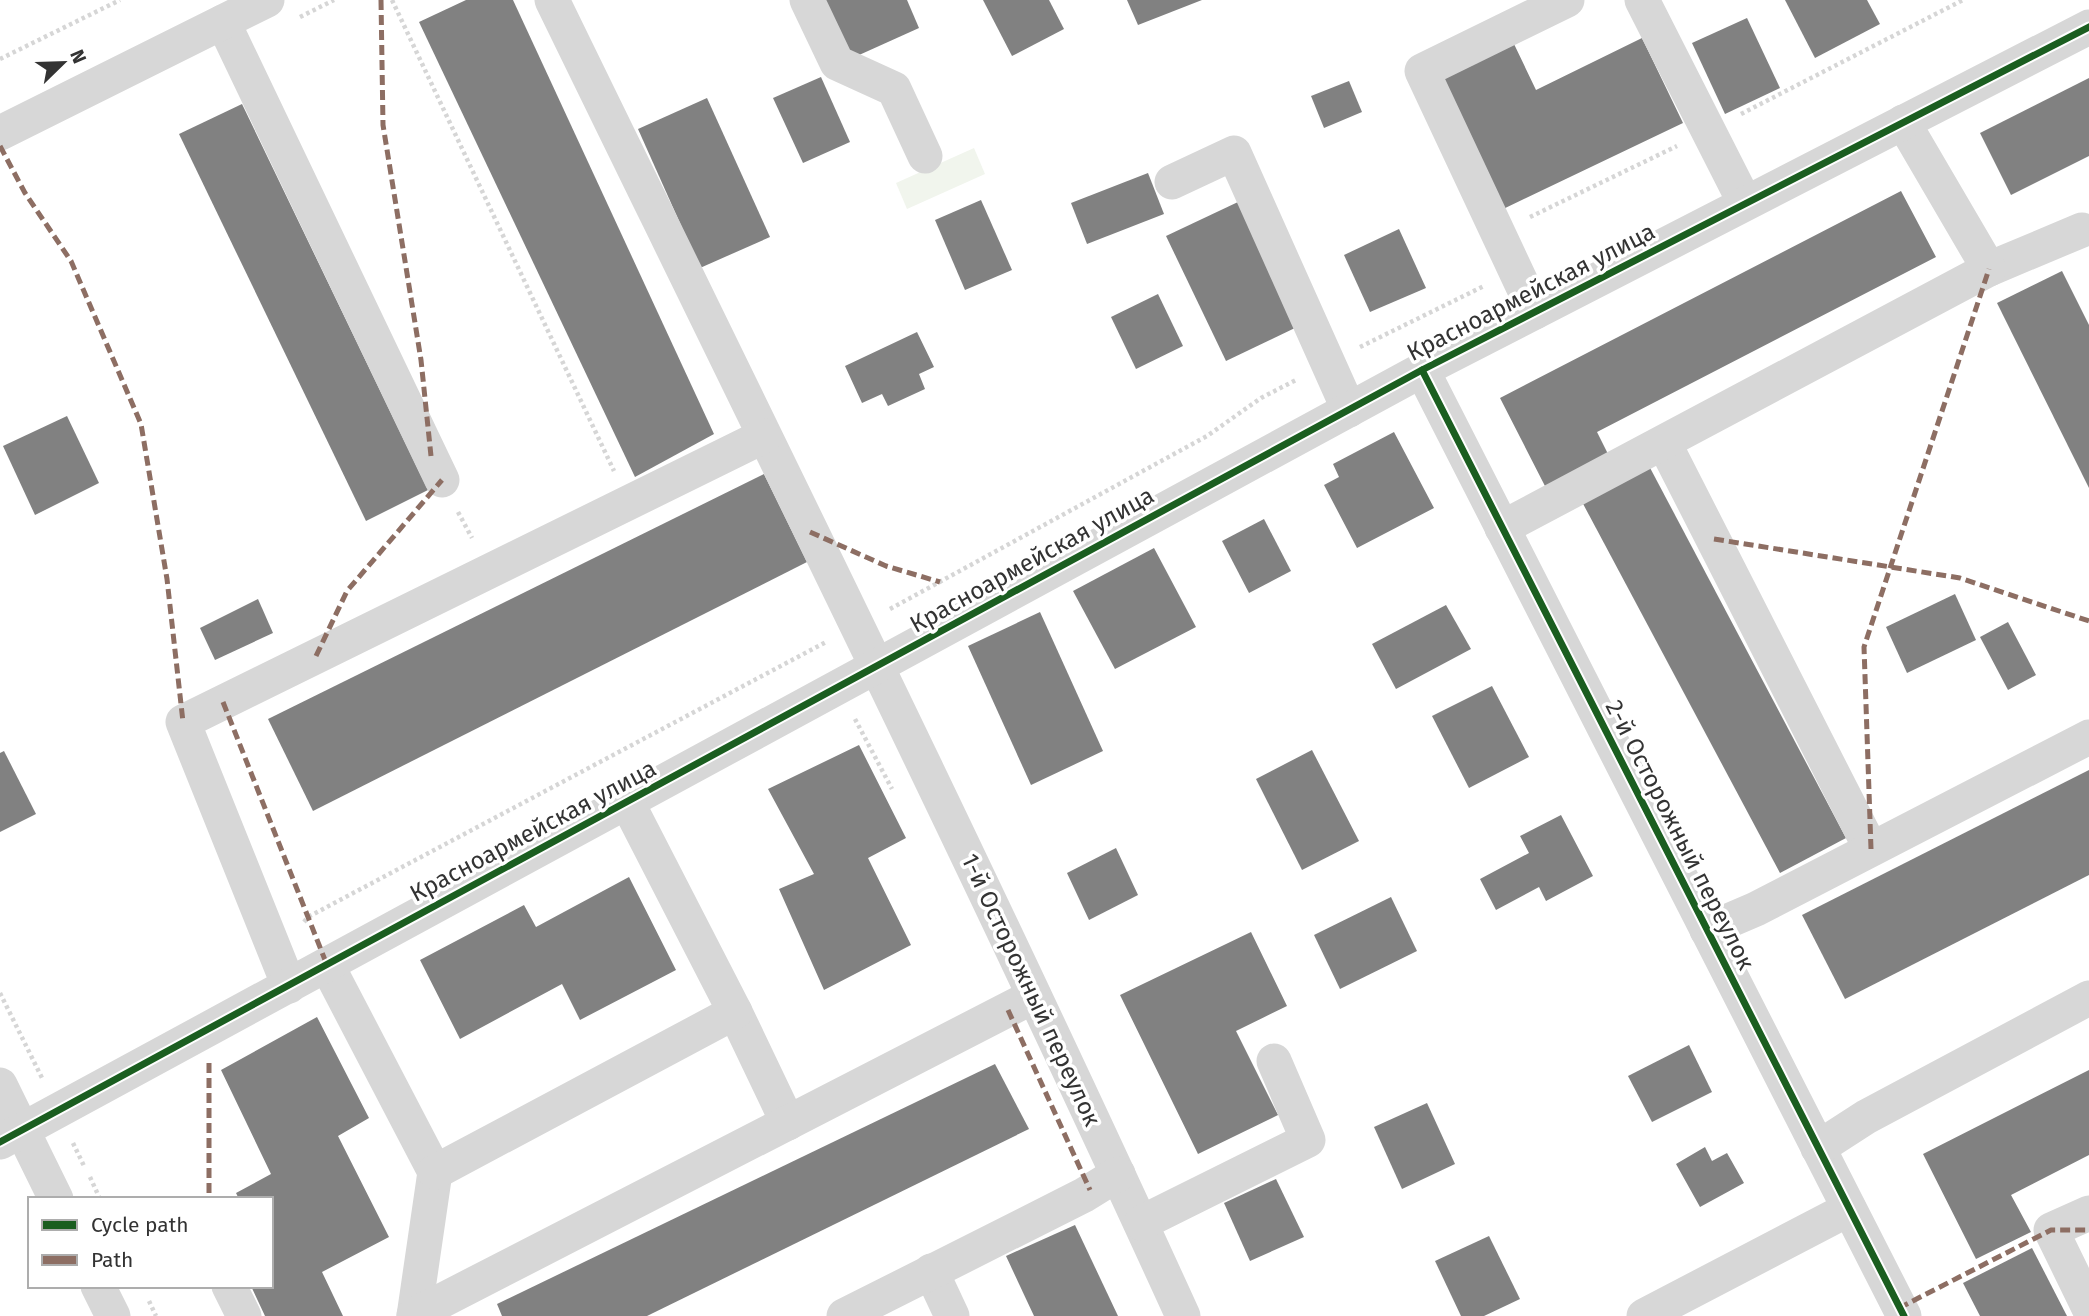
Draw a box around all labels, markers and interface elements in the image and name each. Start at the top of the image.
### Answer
north arrow [28,28,98,98]
text: N [65,46,91,67]
street label: Красноармейская улица [1402,217,1660,367]
street label: Красноармейская улица [905,481,1159,639]
street label: 2-й Осторожный переулок [1600,695,1761,975]
street label: Красноармейская улица [405,754,661,908]
street label: 1-й Осторожный переулок [955,849,1107,1131]
legend [28,1197,273,1288]
text: Cycle path [91,1212,189,1238]
text: Path [91,1247,133,1273]

